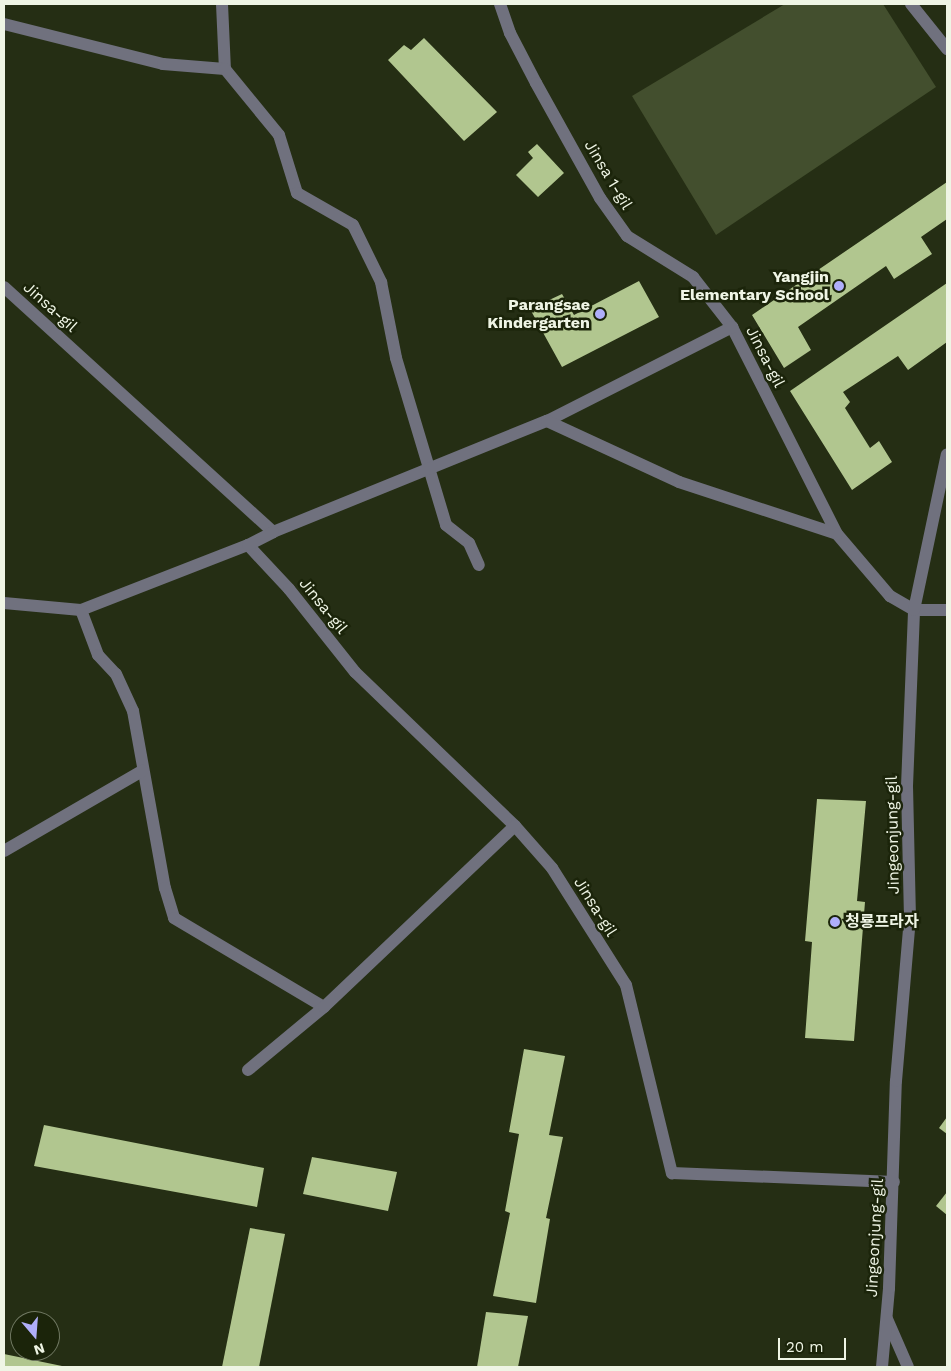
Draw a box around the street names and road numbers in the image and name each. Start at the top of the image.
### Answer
street label: Jinsa 1-gil [580,137,636,213]
street label: Jinsa-gil [19,278,81,336]
street label: Jinsa-gil [741,323,789,391]
street label: Jinsa-gil [295,574,351,638]
street label: Jingeonjung-gil [882,775,904,895]
street label: Jinsa-gil [569,874,621,940]
street label: Jingeonjung-gil [862,1178,888,1298]

